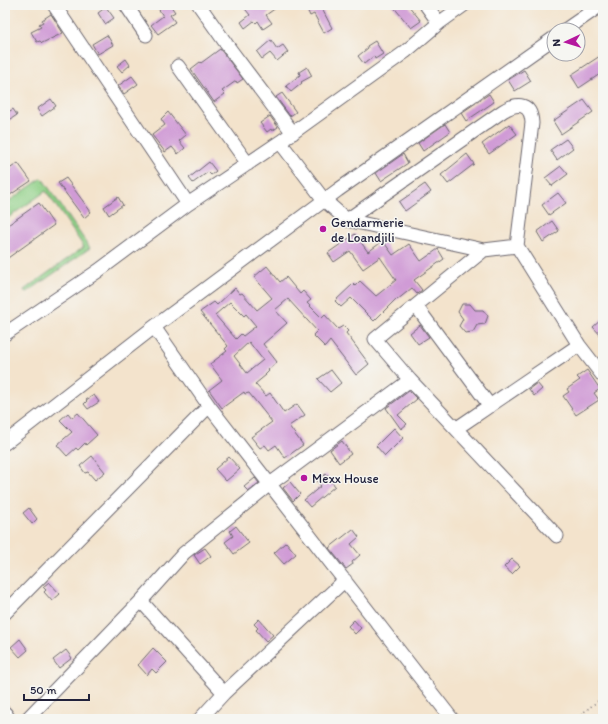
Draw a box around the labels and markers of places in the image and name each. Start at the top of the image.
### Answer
place label: Gendarmerie de Loandjili [331,215,404,245]
marker: Gendarmerie de Loandjili [318,224,328,234]
place label: Mexx House [312,471,379,486]
marker: Mexx House [299,473,309,483]

